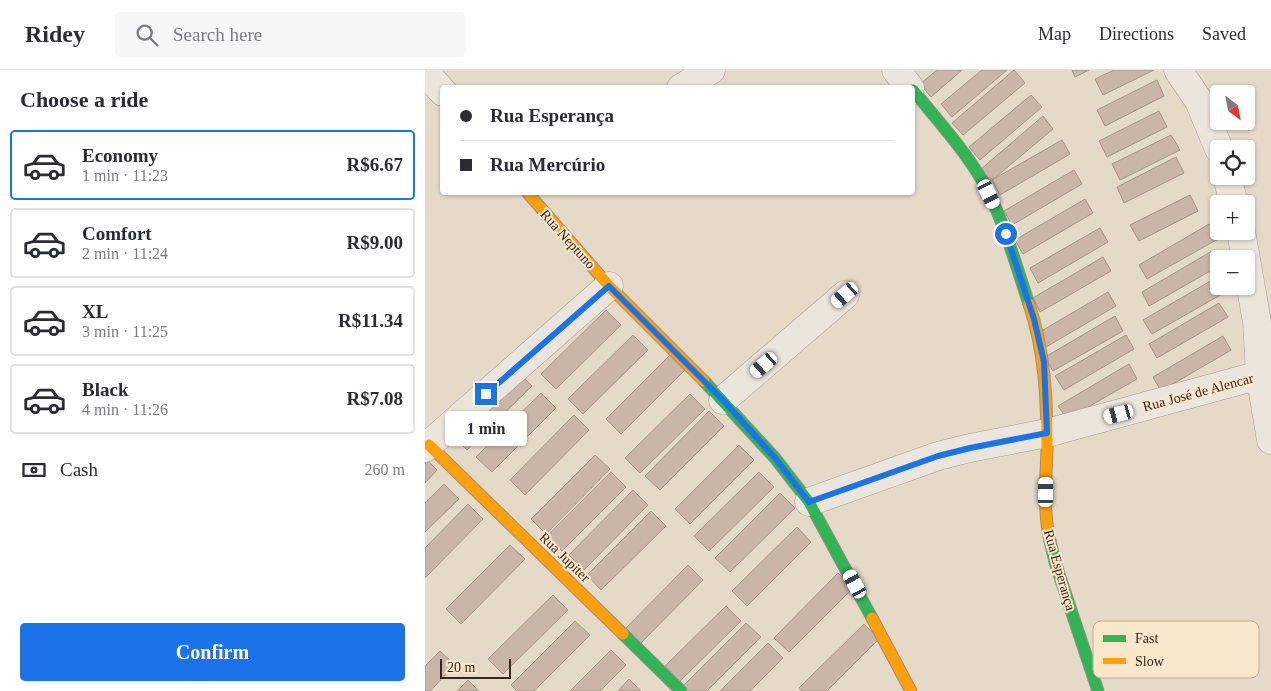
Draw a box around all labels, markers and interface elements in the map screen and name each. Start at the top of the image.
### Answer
search box [115,12,465,57]
text: Ridey [25,21,85,47]
icon: search [133,21,161,49]
text: Search here [173,24,262,45]
text: Map [1038,24,1071,44]
text: Directions [1099,24,1174,44]
text: Saved [1202,24,1246,44]
north arrow [1210,85,1255,130]
map controls [1210,85,1255,295]
text: Choose a ride [20,87,148,112]
text: Rua Esperança [490,105,614,126]
button: locate [1210,140,1255,185]
icon: car [22,143,67,188]
text: Economy [82,145,158,166]
text: R$6.67 [347,154,403,175]
text: Rua Mercúrio [490,154,605,175]
text: 1 min · 11:23 [82,167,168,184]
car [975,177,1002,211]
button: + [1210,195,1255,240]
street label: Rua Neptuno [537,207,598,272]
icon: car [22,221,67,266]
text: Comfort [82,223,152,244]
route start [995,223,1017,245]
text: R$9.00 [347,232,403,253]
text: 2 min · 11:24 [82,245,168,262]
button: − [1210,250,1255,295]
car [828,279,861,311]
icon: car [22,299,67,344]
text: XL [82,301,108,322]
text: R$11.34 [338,310,403,331]
text: 3 min · 11:25 [82,323,168,340]
car [747,349,780,381]
street label: Rua José de Alencar [1141,370,1255,414]
icon: car [22,377,67,422]
text: Black [82,379,128,400]
route end [475,383,497,405]
text: R$7.08 [347,388,403,409]
text: 4 min · 11:26 [82,401,168,418]
car [1102,403,1135,425]
callout: 1 min [445,412,527,446]
text: 1 min [467,420,505,437]
icon: cash [20,456,48,484]
text: Cash [60,459,98,480]
text: 260 m [365,461,405,478]
car [1038,477,1053,507]
street label: Rua Esperança [1041,528,1078,613]
street label: Rua Jupiter [536,530,593,585]
car [841,567,868,601]
legend [1093,621,1259,678]
button: Confirm [20,623,405,681]
text: Fast [1135,631,1158,646]
text: Slow [1135,654,1165,669]
scale bar [440,656,511,679]
text: 20 m [447,660,475,675]

